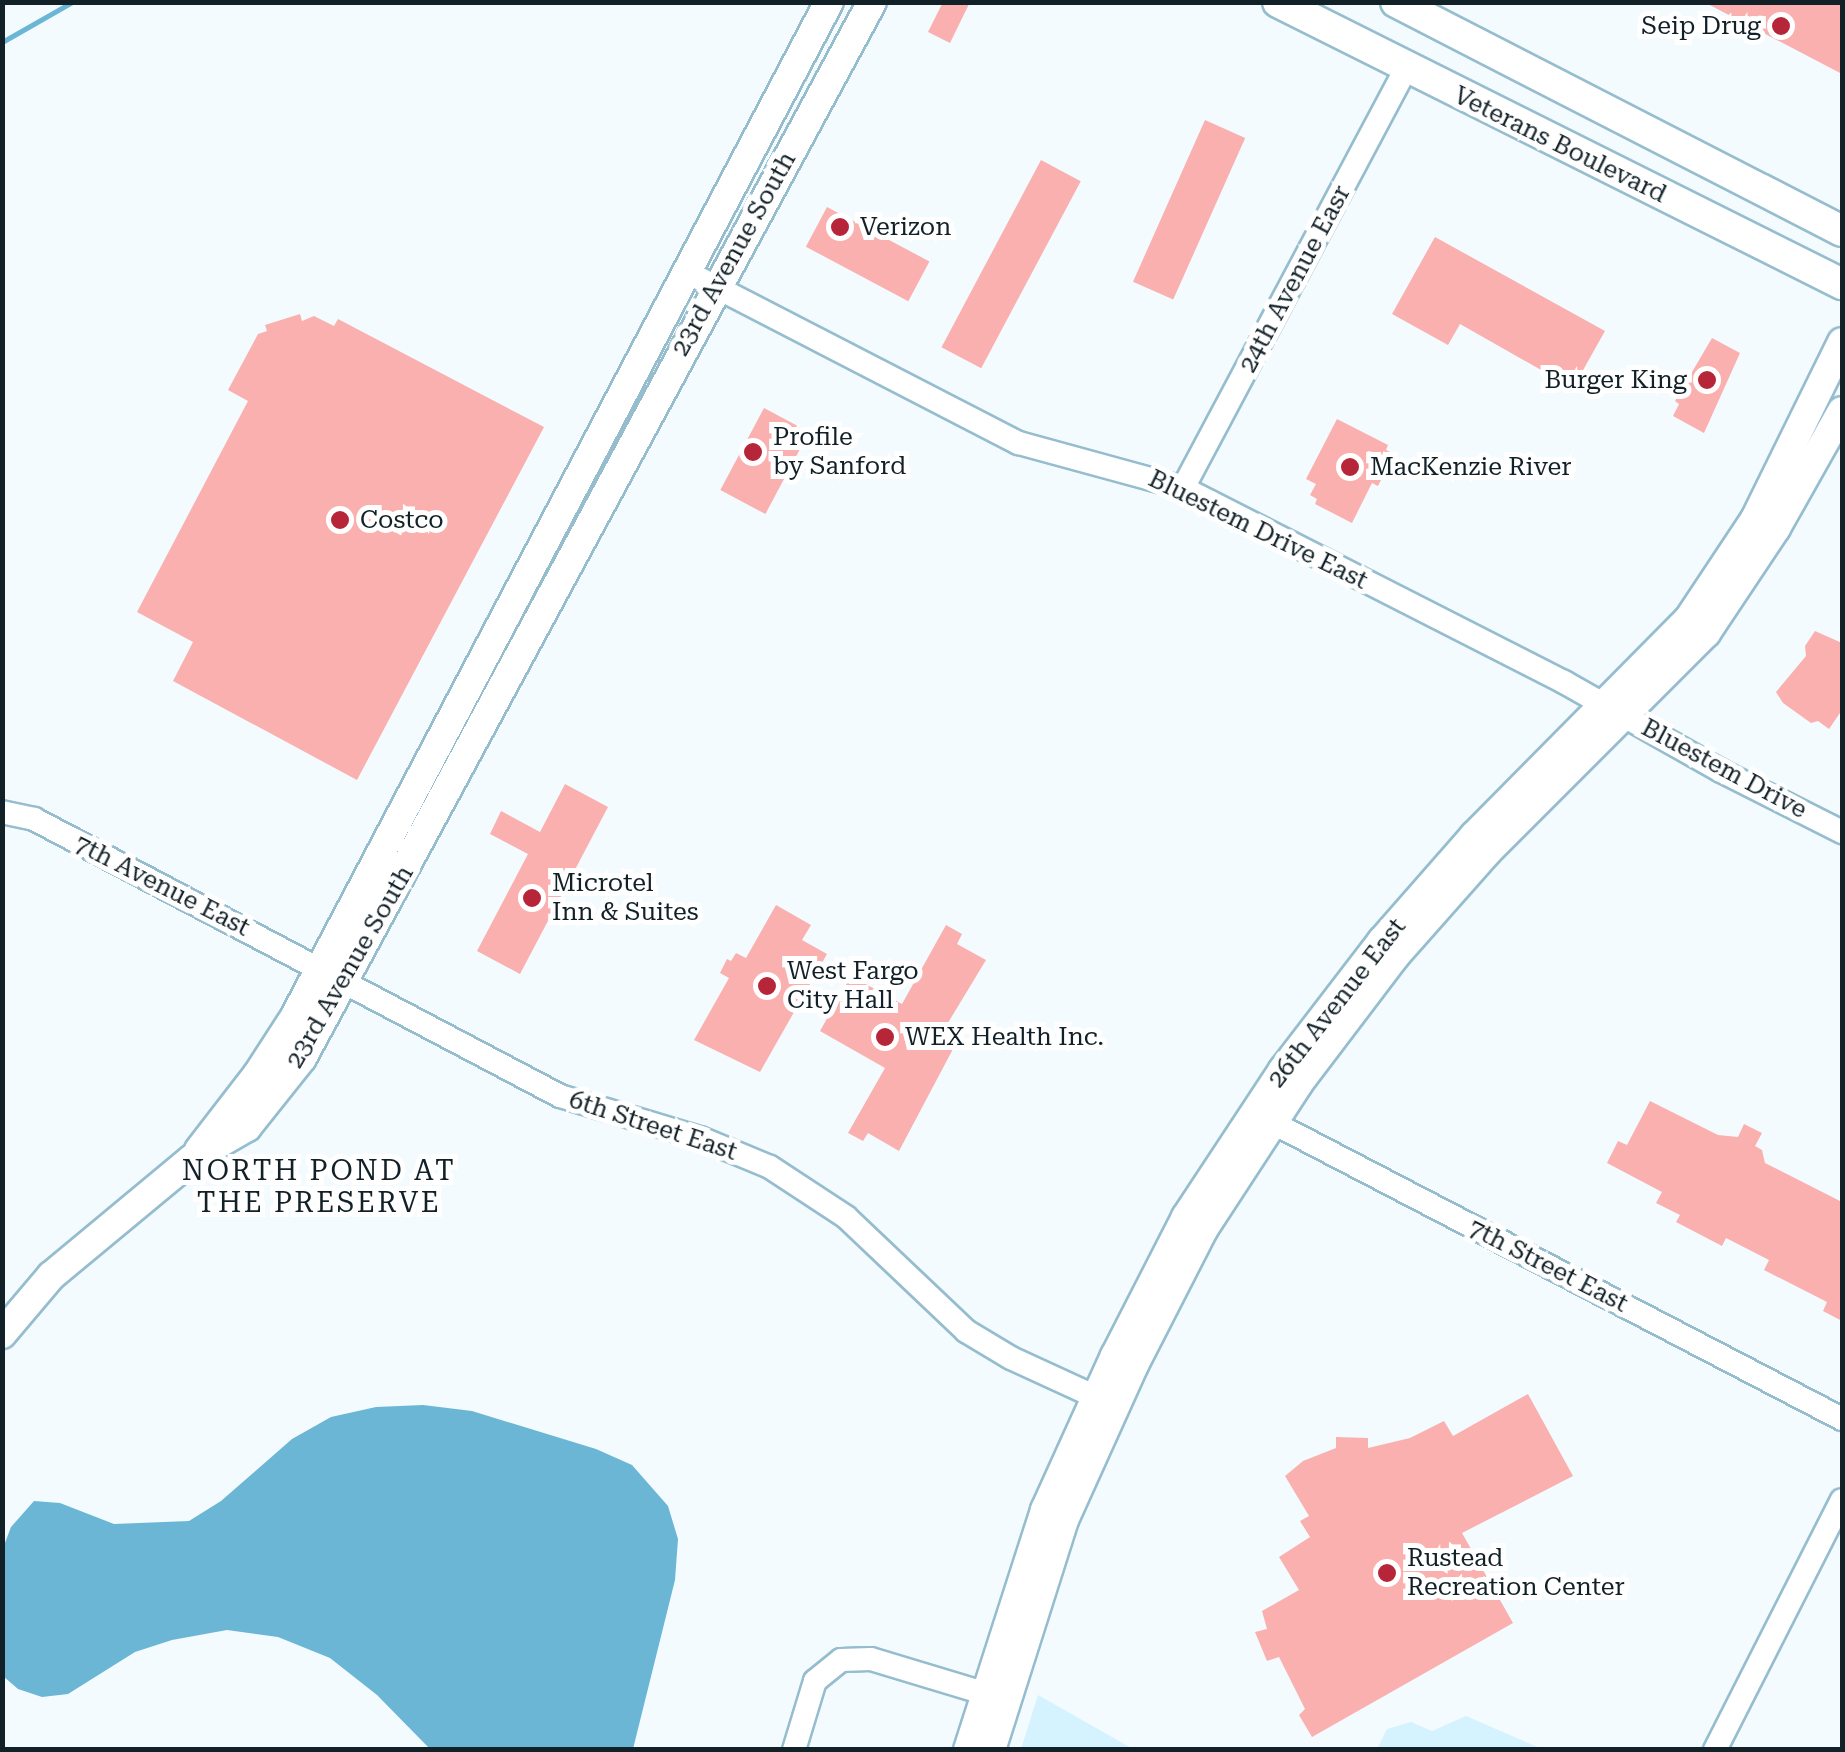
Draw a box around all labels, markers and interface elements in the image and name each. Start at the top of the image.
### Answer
place label: Seip Drug [1641,11,1761,41]
marker: Seip Drug [1770,15,1792,37]
street label: Veterans Boulevard [1449,80,1671,210]
street label: 23rd Avenue South [665,147,803,361]
street label: 24th Avenue Easr [1233,180,1357,378]
place label: Verizon [860,212,951,242]
marker: Verizon [829,216,851,238]
place label: Burger King [1545,365,1687,395]
marker: Burger King [1696,369,1718,391]
place label: Profile by Sanford [773,423,906,482]
marker: Profile by Sanford [742,441,764,463]
place label: MacKenzie River [1370,452,1571,482]
marker: MacKenzie River [1339,456,1361,478]
street label: Bluestem Drive East [1144,464,1372,596]
place label: Costco [360,505,444,535]
marker: Costco [329,509,351,531]
street label: Bluestem Drive [1636,713,1812,825]
street label: 7th Avenue East [69,829,255,943]
street label: 23rd Avenue South [280,860,420,1074]
place label: Microtel Inn & Suites [552,869,699,928]
marker: Microtel Inn & Suites [521,887,543,909]
street label: 26th Avenue East [1262,912,1412,1094]
place label: West Fargo City Hall [787,957,919,1016]
marker: West Fargo City Hall [756,975,778,997]
place label: WEX Health Inc. [905,1022,1104,1052]
marker: WEX Health Inc. [874,1026,896,1048]
street label: 6th Street East [565,1085,741,1167]
district label: NORTH POND AT THE PRESERVE [182,1154,456,1220]
street label: 7th Street East [1463,1213,1633,1319]
place label: Rustead Recreation Center [1407,1544,1625,1603]
marker: Rustead Recreation Center [1376,1562,1398,1584]

